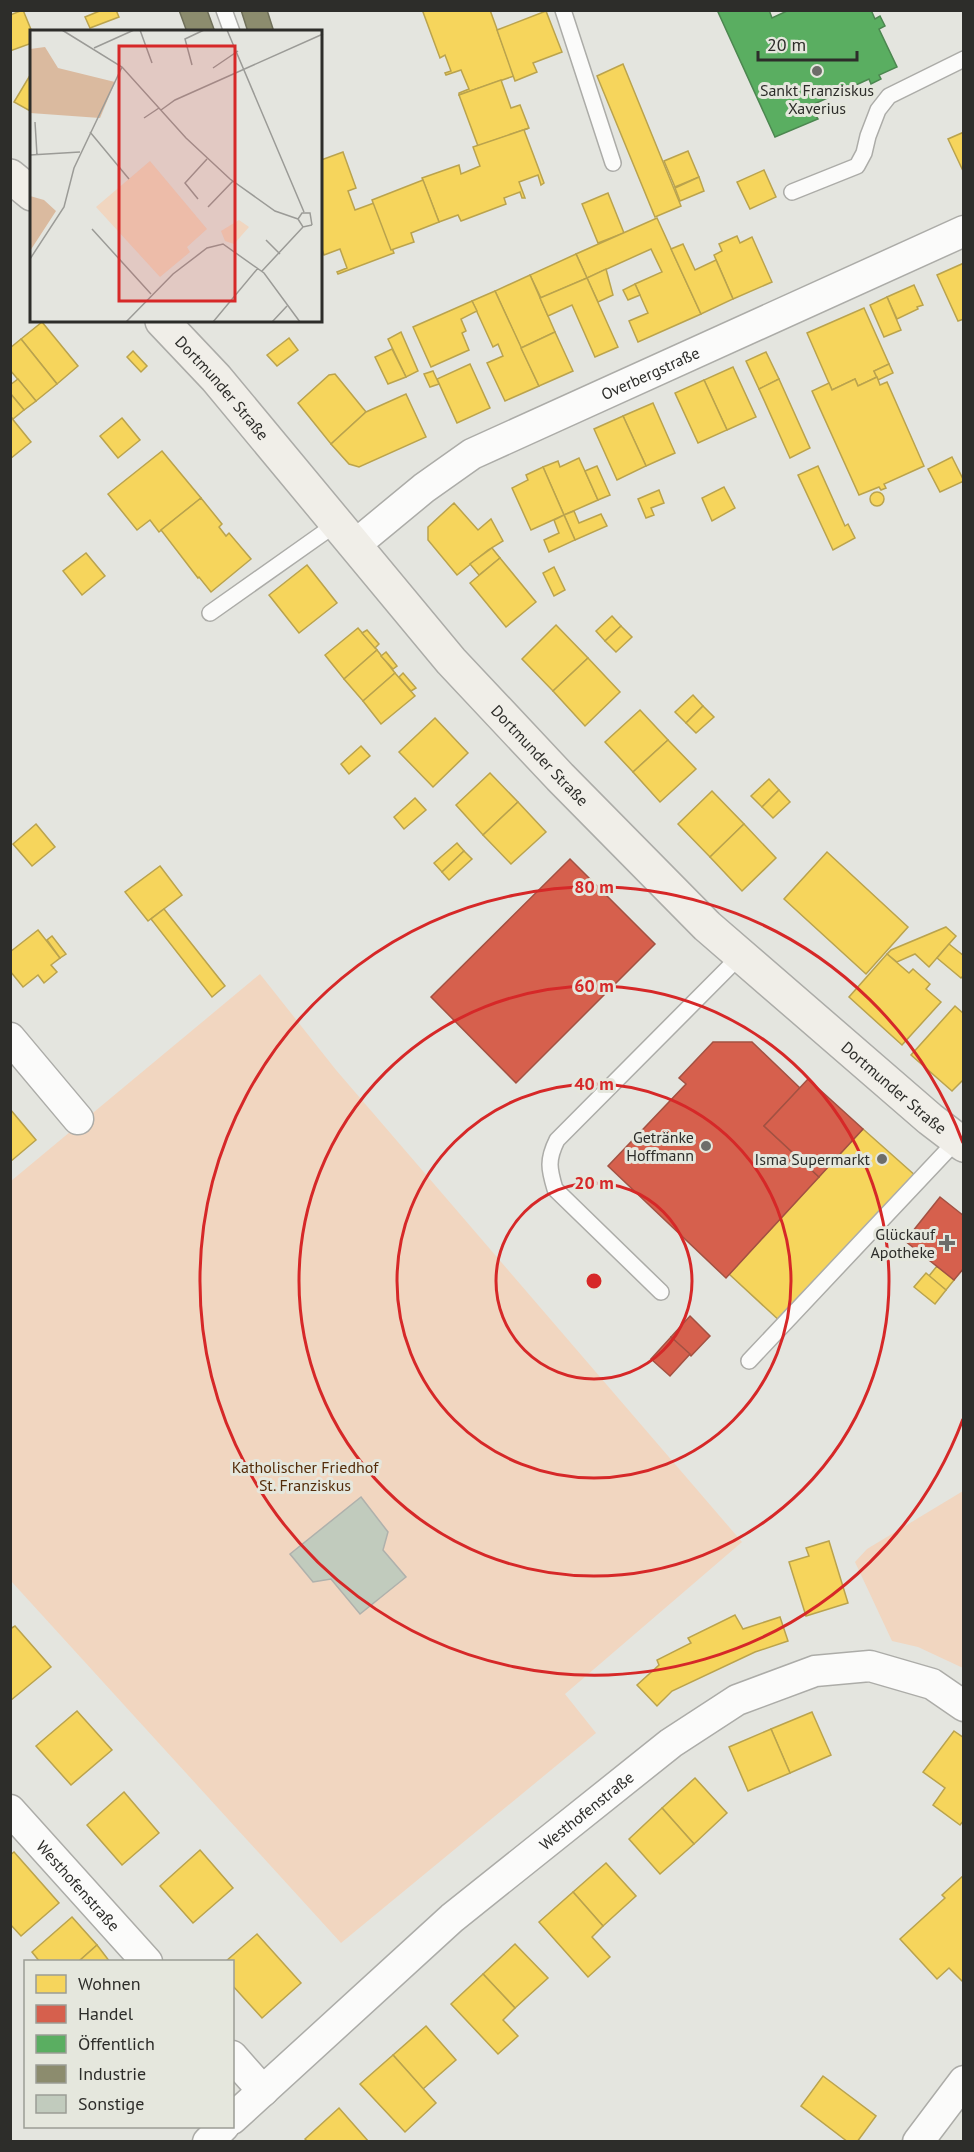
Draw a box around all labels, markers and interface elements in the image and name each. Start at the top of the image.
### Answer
scale bar [758,24,857,62]
inset map [30,30,322,322]
text: 20 m [767,33,806,56]
marker: Sankt Franziskus Xaverius [810,64,824,78]
place label: Sankt Franziskus Xaverius [760,80,874,118]
street label: Dortmunder Straße [171,331,273,444]
street label: Overbergstraße [598,342,703,404]
street label: Dortmunder Straße [487,700,593,810]
text: 80 m [574,875,614,898]
text: 60 m [574,974,614,997]
street label: Dortmunder Straße [837,1037,951,1138]
text: 40 m [574,1072,614,1095]
place label: Getränke Hoffmann [626,1127,694,1165]
marker: Getränke Hoffmann [699,1139,713,1153]
place label: Isma Supermarkt [755,1149,871,1169]
marker: Isma Supermarkt [875,1152,889,1166]
text: 20 m [574,1171,614,1194]
place label: Glückauf Apotheke [871,1224,936,1262]
marker: Glückauf Apotheke [940,1236,954,1250]
centre of rings [584,1271,604,1291]
park label: Katholischer Friedhof St. Franziskus [232,1457,379,1495]
street label: Westhofenstraße [535,1767,638,1854]
street label: Westhofenstraße [32,1836,124,1935]
legend [24,1960,234,2128]
text: Wohnen [78,1972,140,1995]
text: Handel [78,2002,134,2025]
text: Öffentlich [78,2032,155,2055]
text: Industrie [78,2062,146,2085]
text: Sonstige [78,2092,144,2115]

